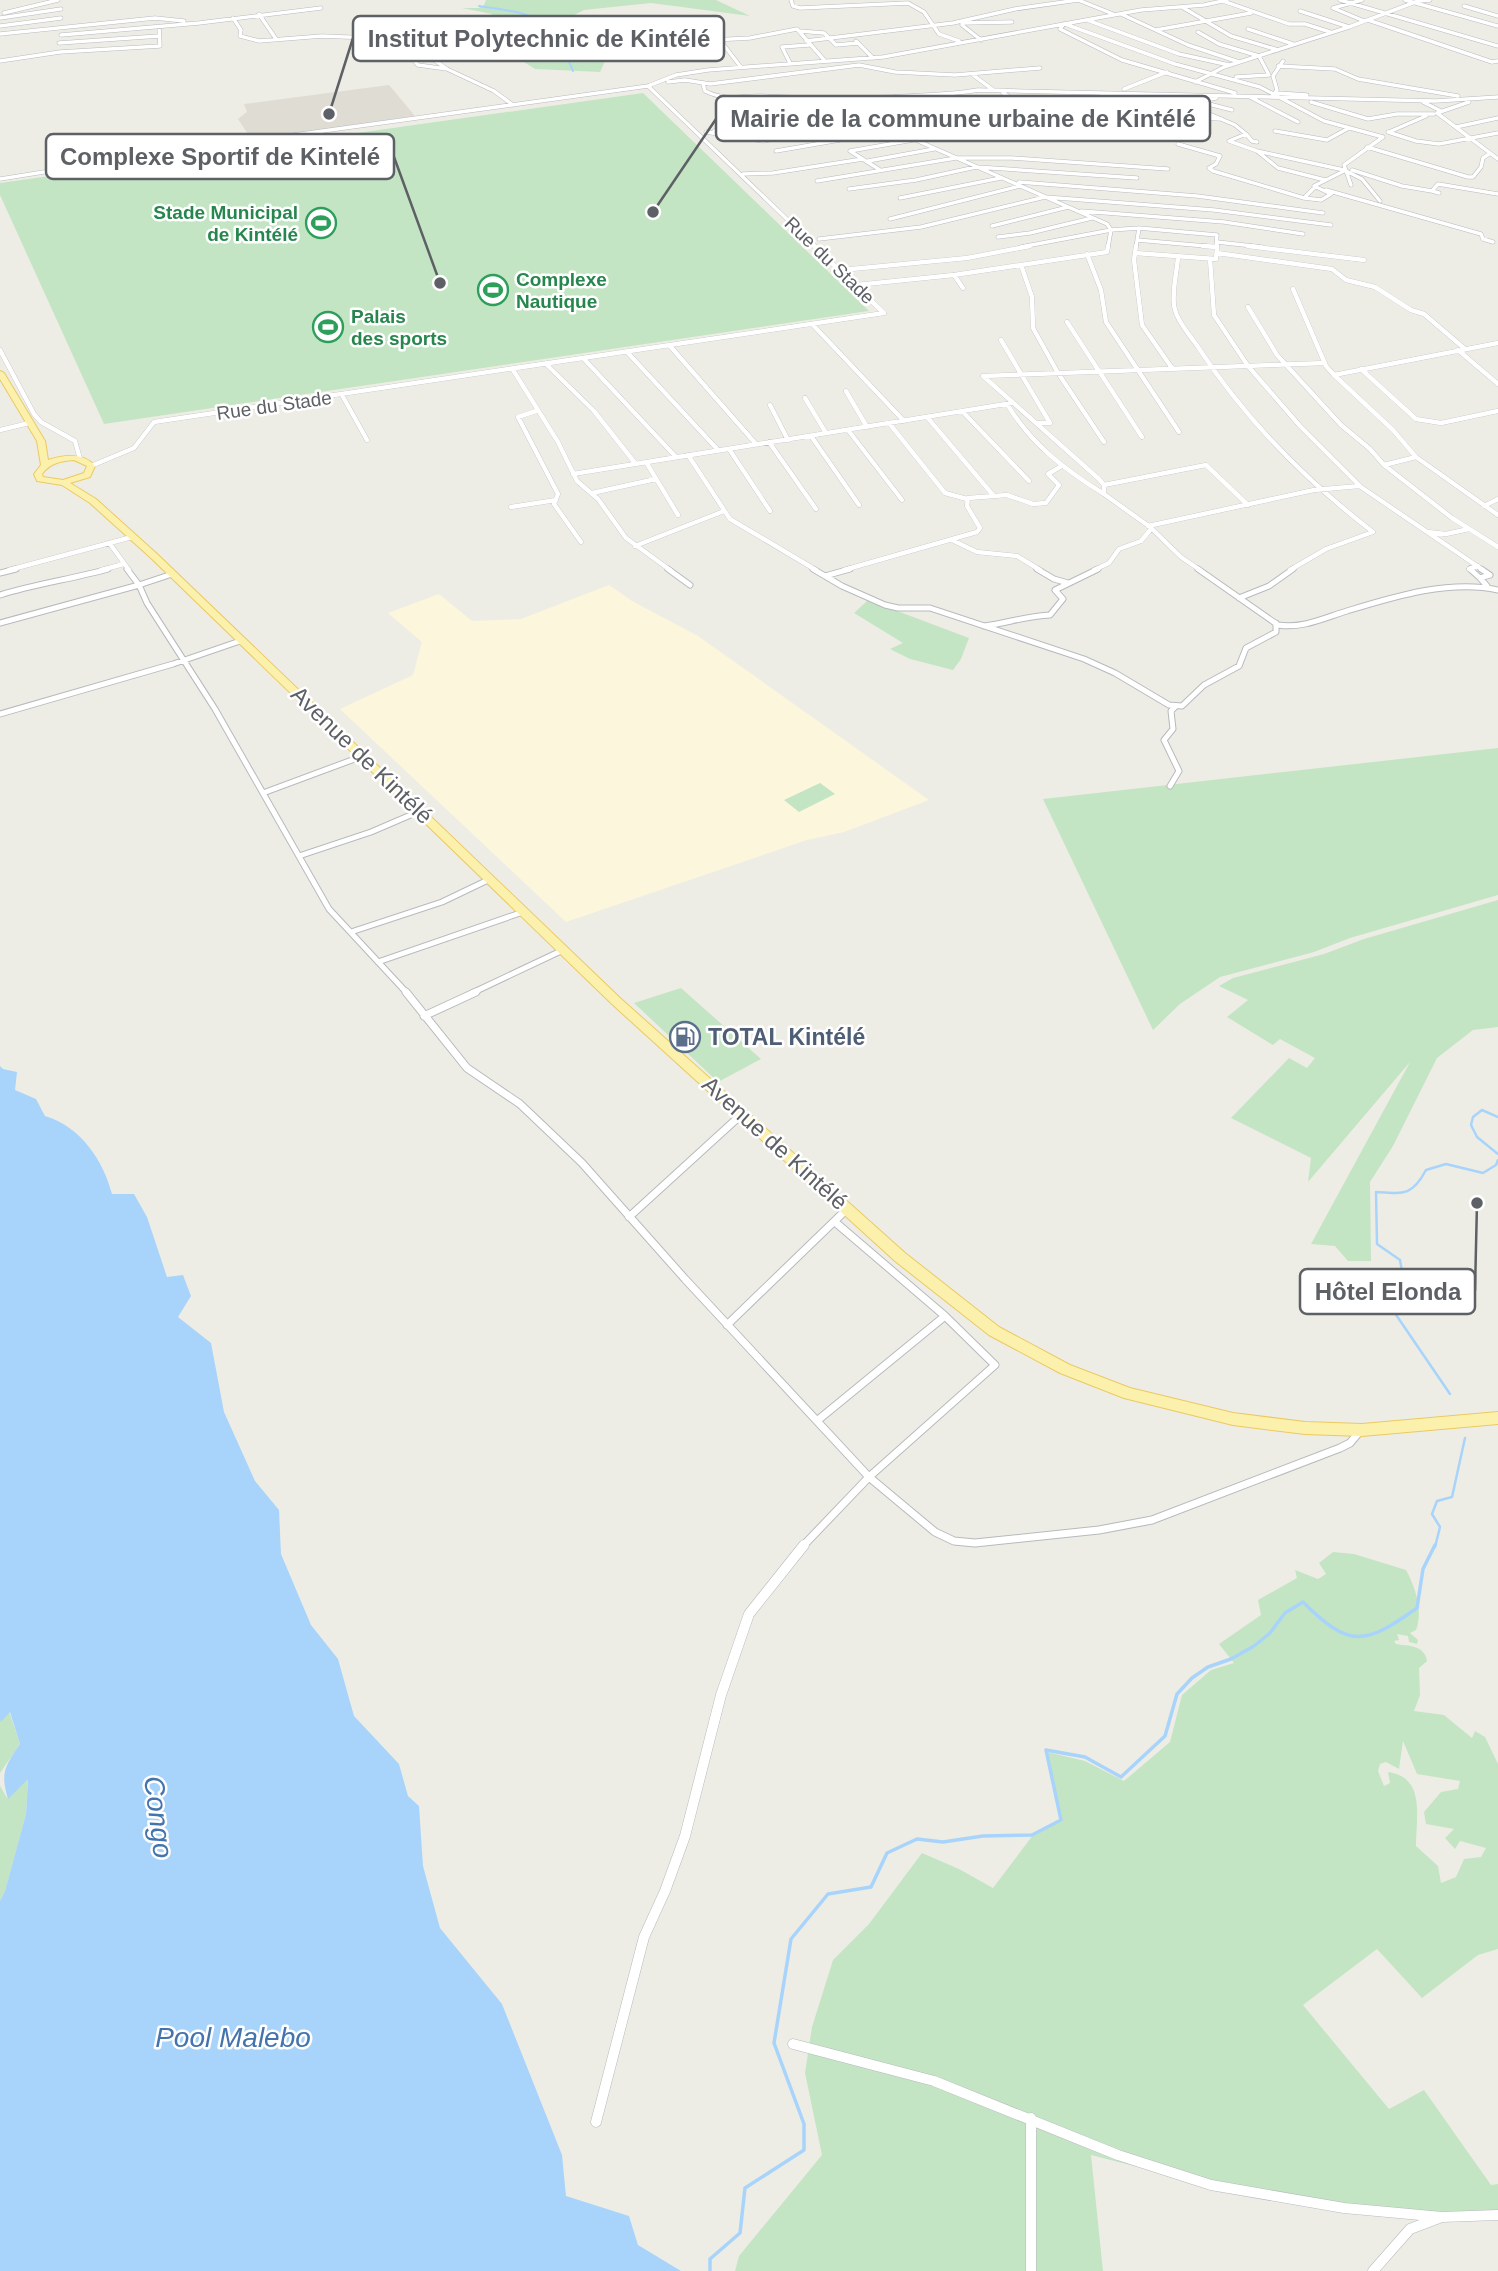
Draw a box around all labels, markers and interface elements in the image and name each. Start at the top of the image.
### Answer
callout: Institut Polytechnic de Kintélé [353,16,724,61]
text: Institut Polytechnic de Kintélé [368,25,710,52]
callout: Mairie de la commune urbaine de Kintélé [716,96,1210,141]
text: Mairie de la commune urbaine de Kintélé [730,105,1196,132]
callout: Complexe Sportif de Kintelé [46,134,394,179]
text: Complexe Sportif de Kintelé [60,143,380,170]
place label: Stade Municipal de Kintélé [153,202,298,245]
sports icon: Stade Municipal de Kintélé [304,206,338,240]
street label: Rue du Stade [781,212,879,308]
place label: Complexe Nautique [516,269,607,312]
sports icon: Complexe Nautique [476,273,510,307]
place label: Palais des sports [351,306,447,349]
sports icon: Palais des sports [311,310,345,344]
street label: Rue du Stade [215,387,333,424]
street label: Avenue de Kintélé [286,681,438,829]
fuel station icon: TOTAL Kintélé [668,1020,702,1054]
place label: TOTAL Kintélé [708,1024,865,1050]
street label: Avenue de Kintélé [697,1071,853,1215]
callout: Hôtel Elonda [1300,1269,1475,1314]
text: Hôtel Elonda [1315,1278,1462,1305]
water label: Congo [138,1774,179,1860]
water label: Pool Malebo [155,2022,311,2053]

